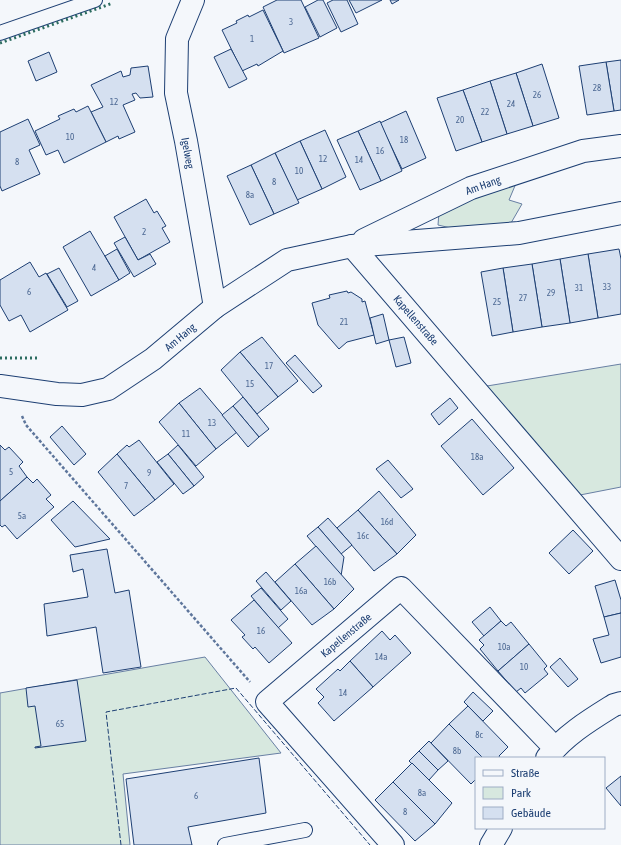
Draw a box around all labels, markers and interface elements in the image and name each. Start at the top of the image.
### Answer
house number: 3 [289,17,293,27]
house number: 1 [250,34,254,44]
house number: 28 [593,83,601,93]
house number: 26 [533,90,541,100]
house number: 12 [110,97,118,107]
house number: 24 [507,99,515,109]
house number: 22 [481,107,489,117]
house number: 20 [456,115,464,125]
house number: 10 [66,132,74,142]
house number: 18 [400,135,408,145]
street label: Igelweg [179,137,197,170]
house number: 16 [376,146,384,156]
house number: 12 [319,154,327,164]
house number: 14 [355,155,363,165]
house number: 8 [15,157,19,167]
house number: 10 [295,166,303,176]
street label: Am Hang [464,173,502,197]
house number: 8 [272,177,276,187]
house number: 8a [246,190,254,200]
house number: 2 [142,227,146,237]
house number: 4 [92,263,96,273]
house number: 33 [603,282,611,292]
house number: 31 [575,283,583,293]
house number: 6 [27,287,31,297]
house number: 29 [547,288,555,298]
street label: Kapellenstraße [391,293,441,347]
house number: 27 [519,293,527,303]
house number: 25 [493,297,501,307]
house number: 21 [340,317,348,327]
street label: Am Hang [162,321,198,353]
house number: 17 [265,361,273,371]
house number: 15 [246,379,254,389]
house number: 13 [208,418,216,428]
house number: 11 [182,429,190,439]
house number: 18a [471,452,483,462]
house number: 5 [9,467,13,477]
house number: 9 [147,468,151,478]
house number: 7 [124,481,128,491]
house number: 5a [18,511,26,521]
house number: 16d [381,517,393,527]
house number: 16c [357,531,370,541]
house number: 16b [324,577,336,587]
house number: 16a [295,586,307,596]
street label: Kapellenstraße [318,611,374,659]
house number: 16 [257,626,265,636]
house number: 10a [498,642,510,652]
house number: 14a [375,652,387,662]
house number: 10 [520,662,528,672]
house number: 14 [339,688,347,698]
house number: 65 [56,719,64,729]
house number: 8c [475,730,483,740]
house number: 8b [453,746,461,756]
legend [475,757,605,829]
text: Straße [511,766,539,780]
text: Park [511,786,532,800]
house number: 8a [418,788,426,798]
house number: 6 [194,791,198,801]
text: Gebäude [511,806,551,820]
house number: 8 [403,807,407,817]

